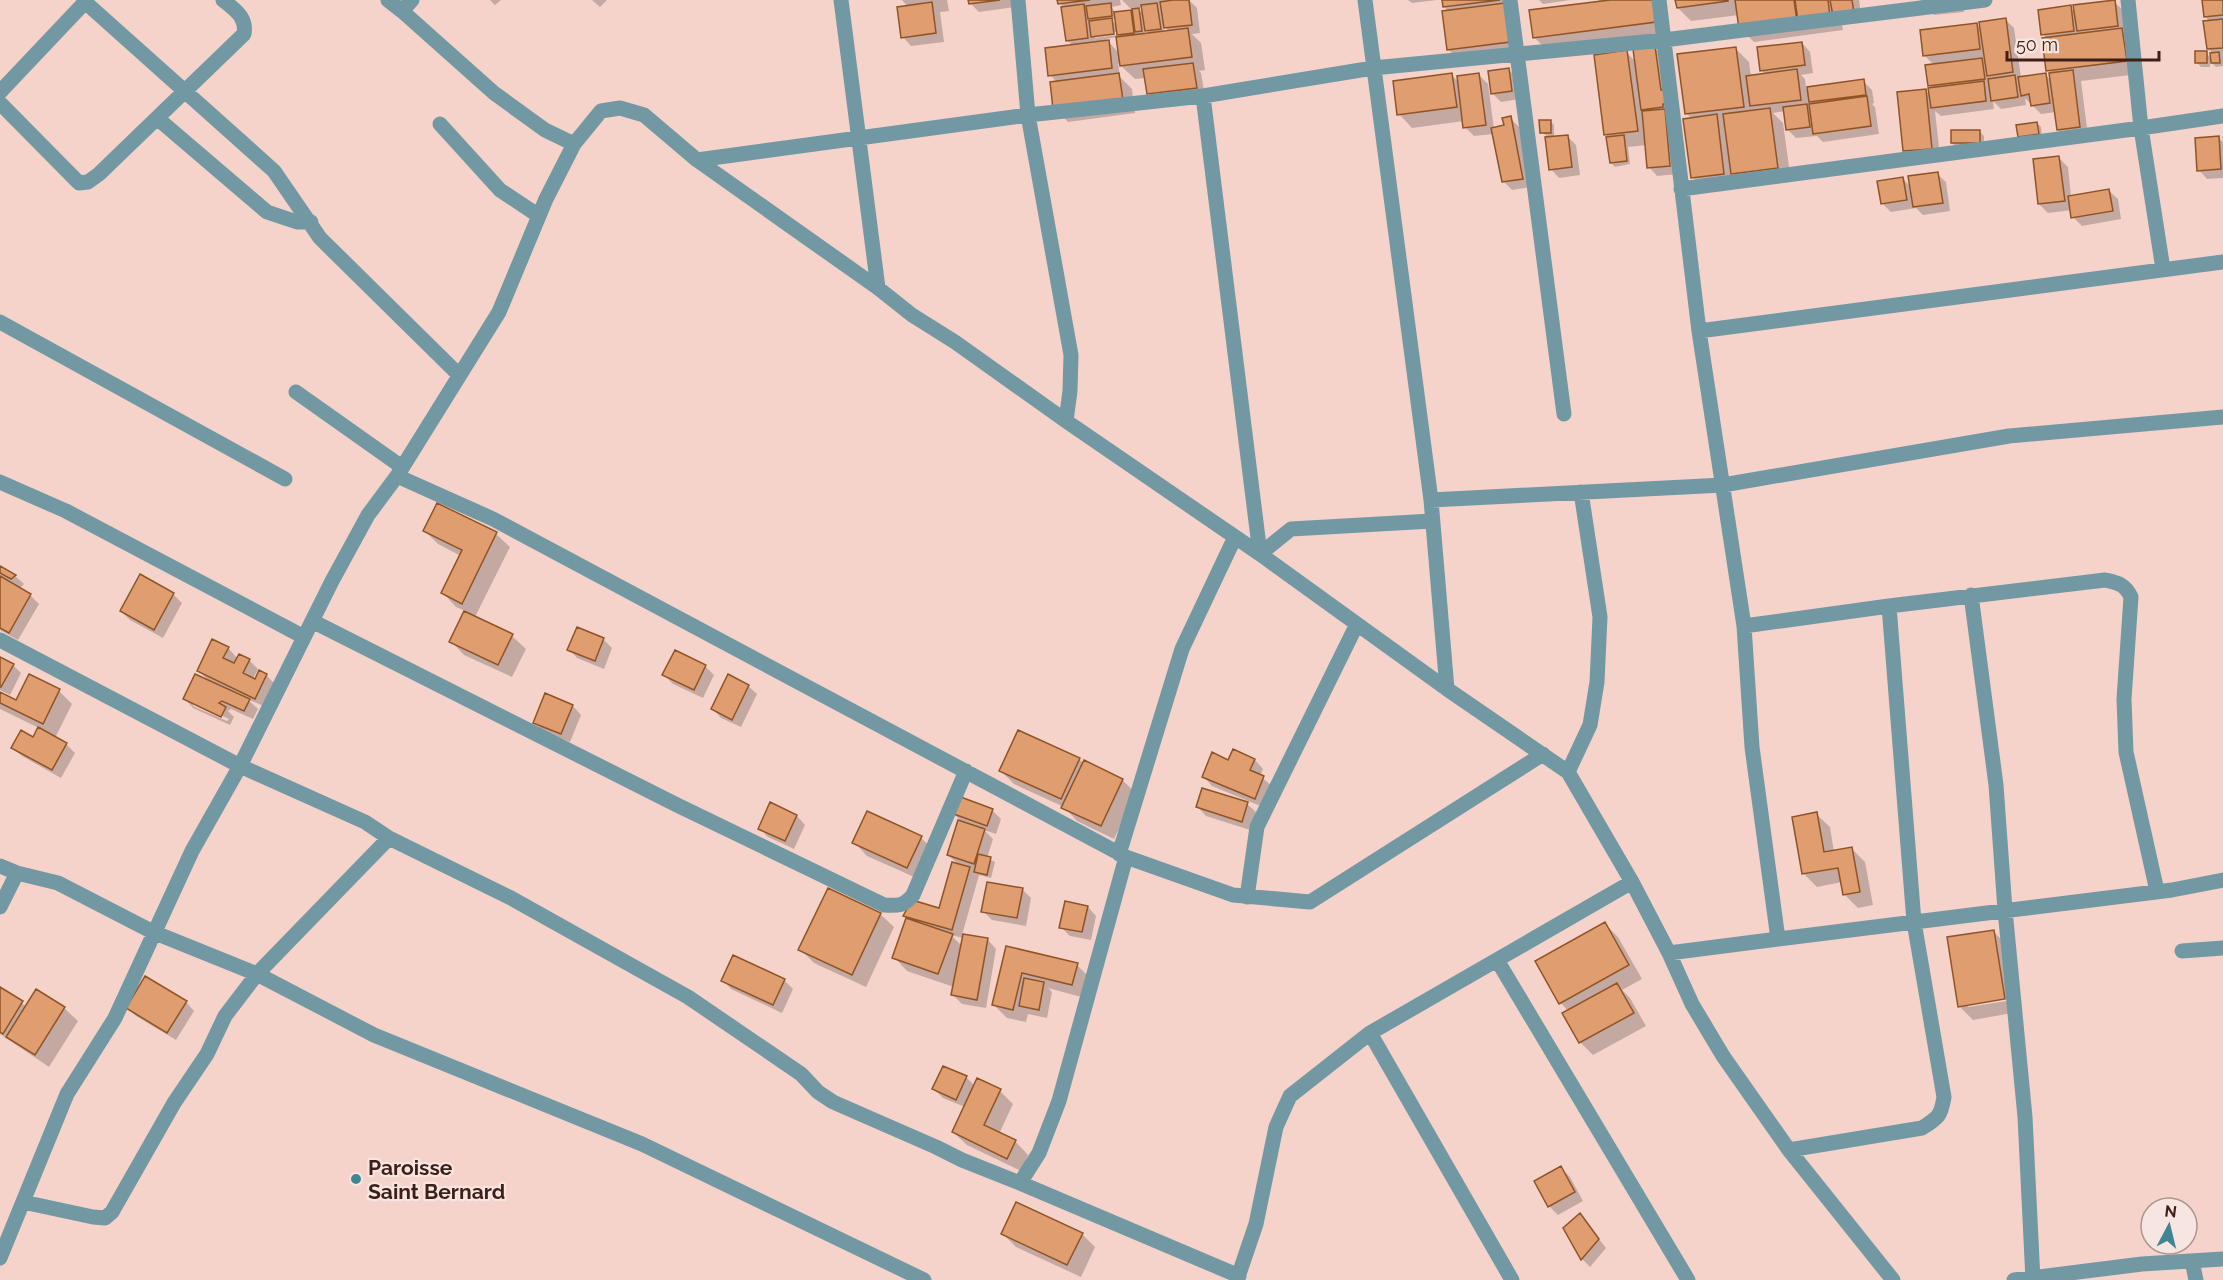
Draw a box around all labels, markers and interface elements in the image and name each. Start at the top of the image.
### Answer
scale bar [2007,24,2158,62]
text: 50 m [2016,34,2058,55]
place label: Paroisse Saint Bernard [368,1155,505,1204]
marker: Paroisse Saint Bernard [349,1172,363,1186]
north arrow [2139,1196,2199,1256]
text: N [2164,1201,2178,1222]

